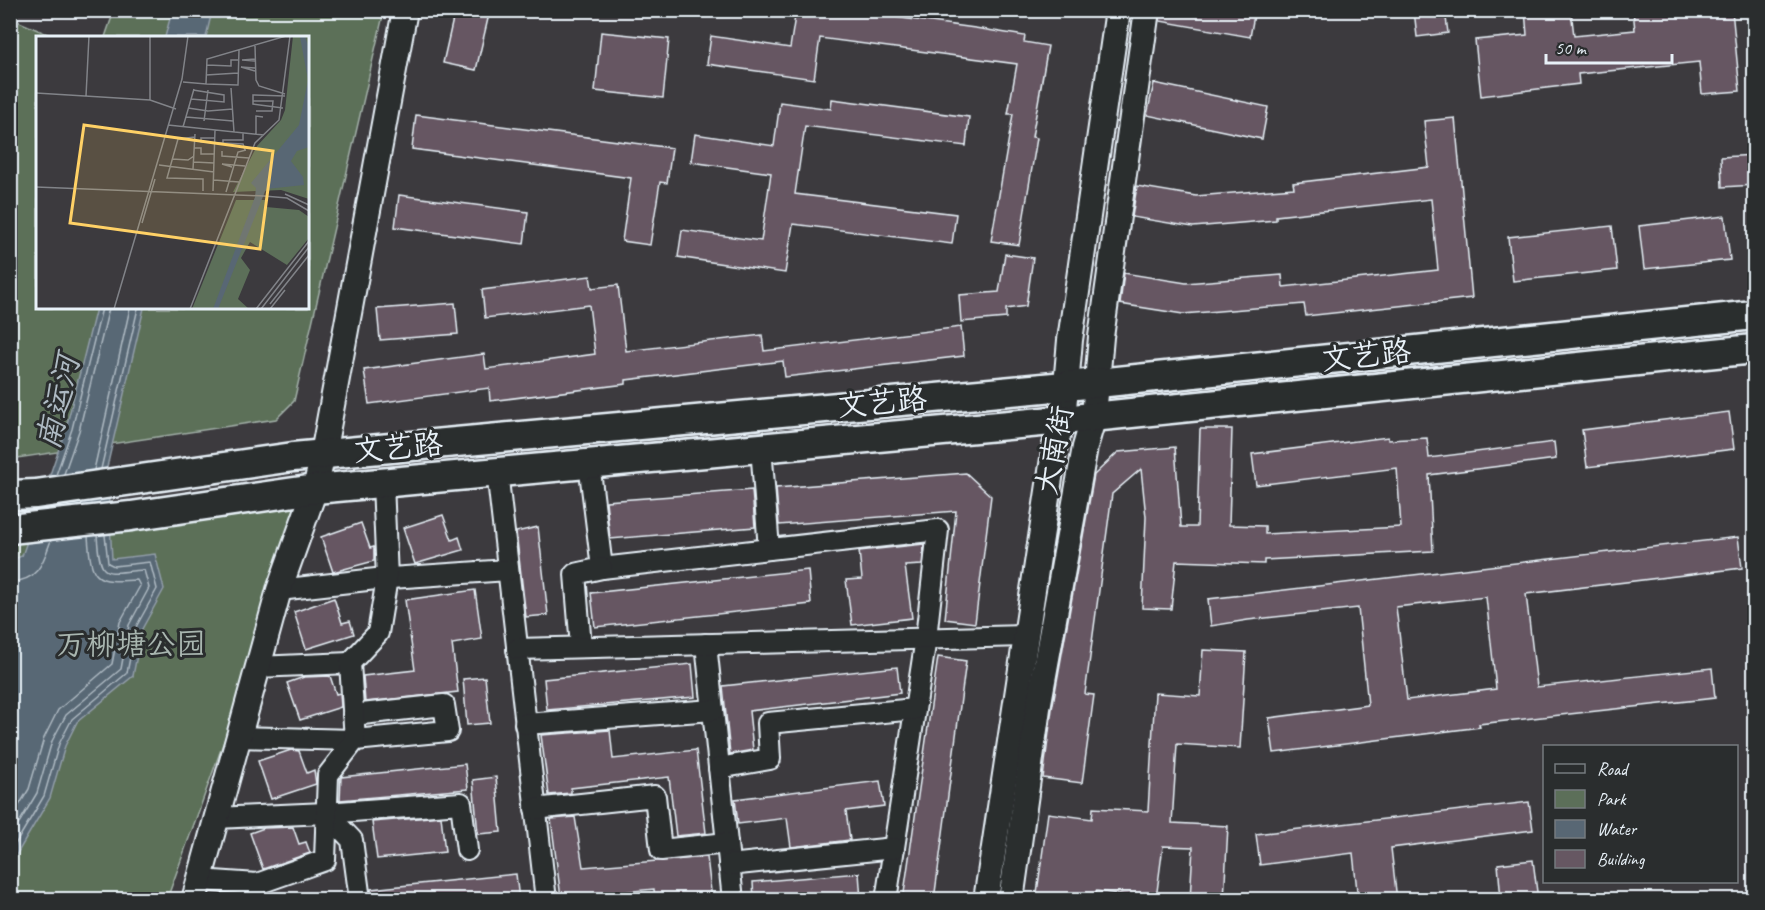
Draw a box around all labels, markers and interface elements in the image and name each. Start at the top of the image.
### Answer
scale bar [1546,27,1672,65]
inset map [36,36,309,309]
text: 50 m [1555,37,1588,59]
street label: 文艺路 [1319,331,1413,379]
water label: 南运河 [27,346,90,453]
street label: 文艺路 [836,379,928,425]
street label: 大南街 [1027,402,1081,498]
street label: 文艺路 [352,424,444,470]
park label: 万柳塘公园 [56,625,206,663]
legend [1543,745,1738,883]
text: Road [1597,758,1630,780]
text: Park [1597,788,1627,810]
text: Water [1597,818,1638,840]
text: Building [1597,848,1646,870]

